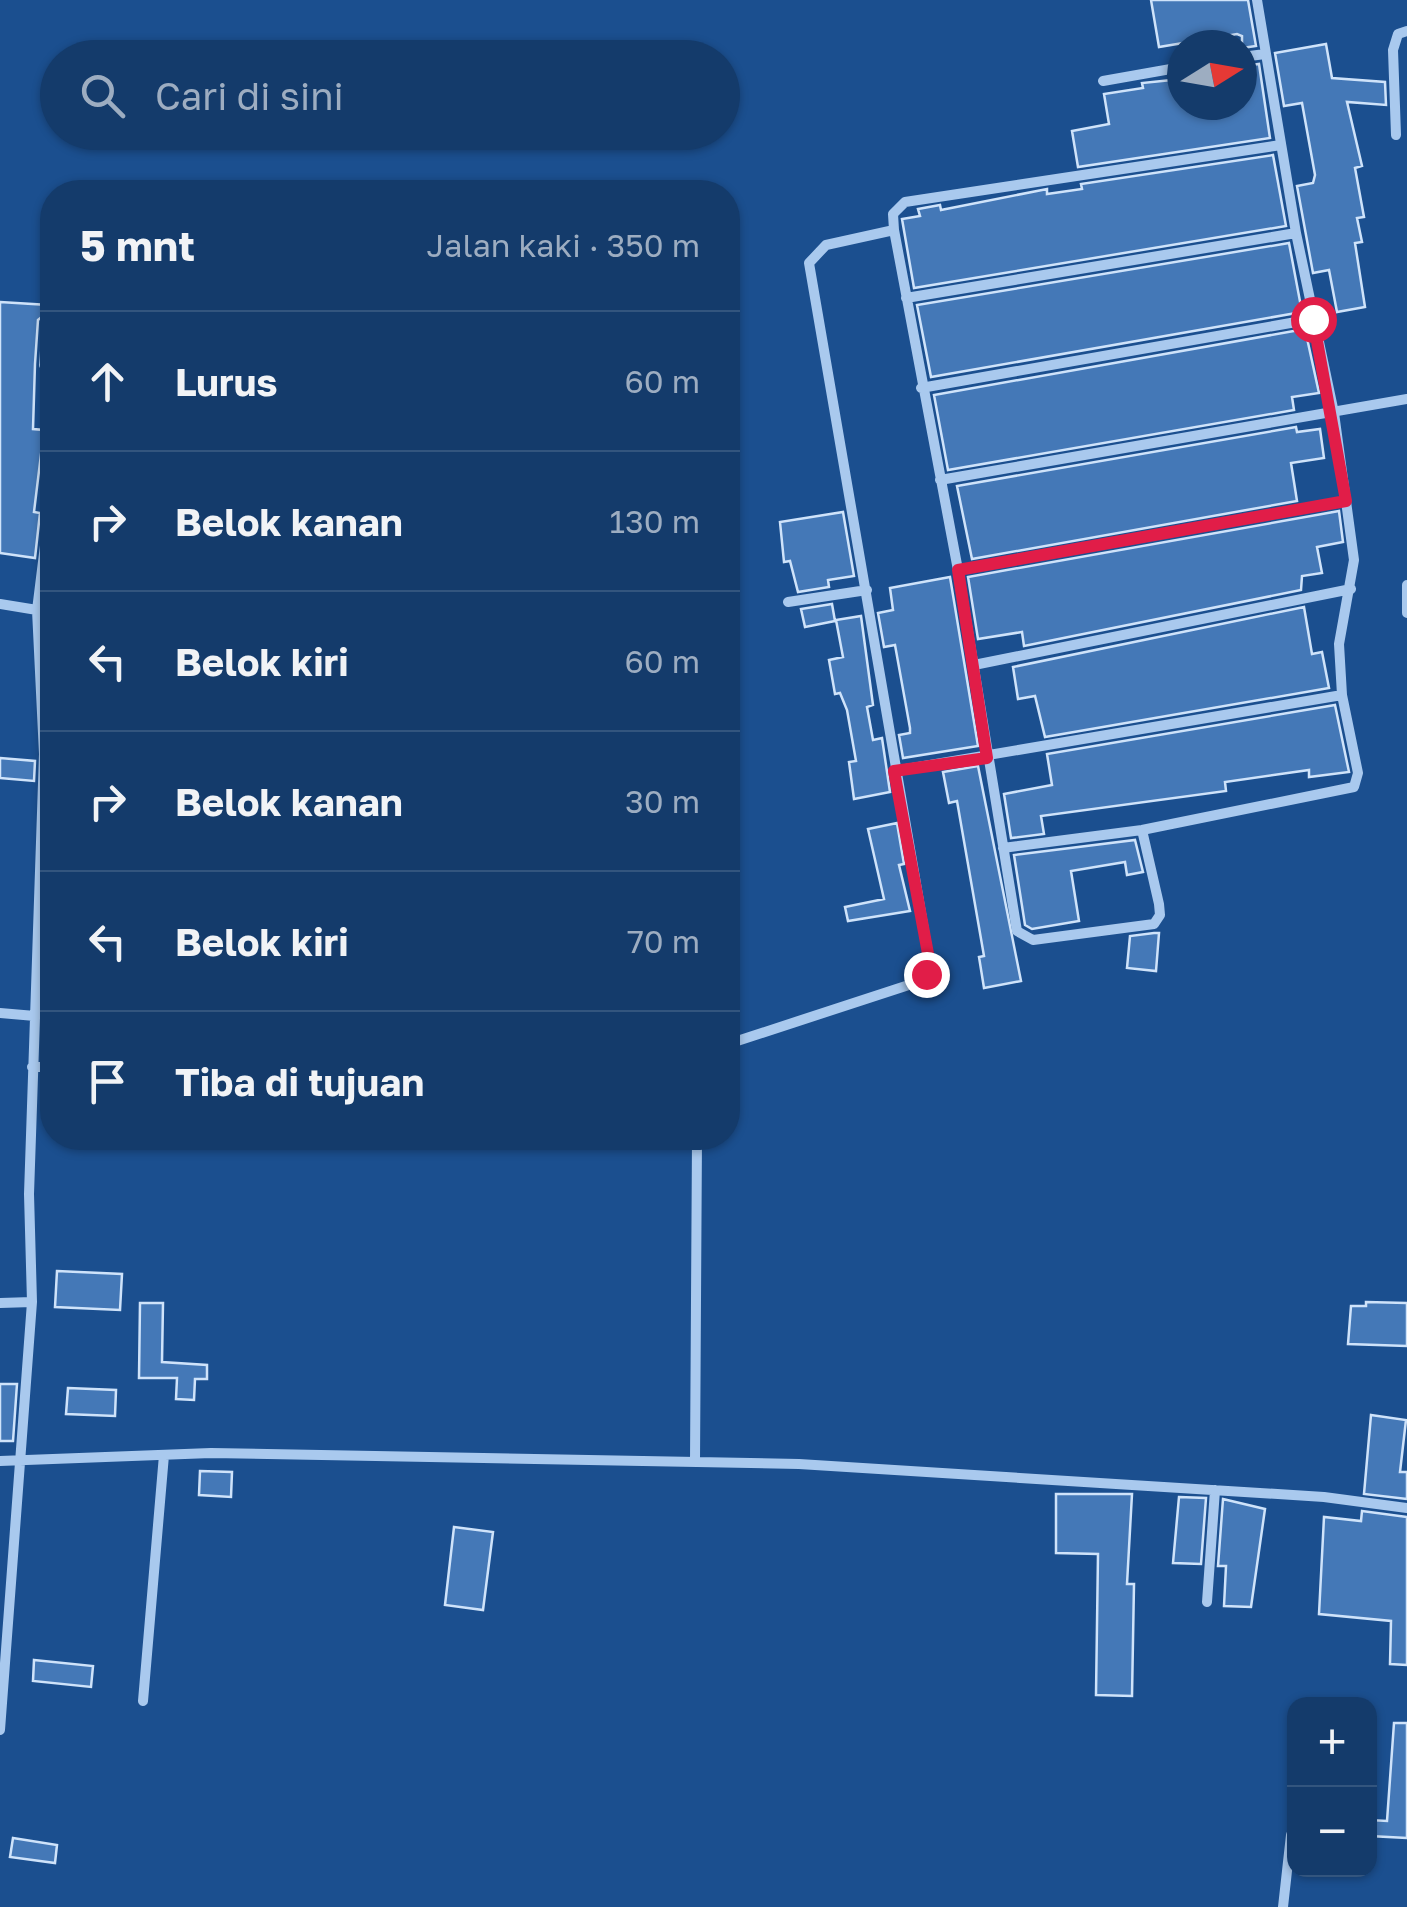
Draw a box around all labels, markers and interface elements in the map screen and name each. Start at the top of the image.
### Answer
north arrow [1167,30,1257,120]
search box [40,40,740,150]
icon: search [75,68,130,123]
text: Cari di sini [155,73,344,118]
text: 5 mnt [80,220,195,270]
text: Jalan kaki · 350 m [427,226,700,264]
route start [1291,297,1337,343]
icon: ahead [80,354,135,409]
text: Lurus [175,359,278,404]
text: 60 m [624,362,700,400]
icon: right [80,494,135,549]
text: Belok kanan [175,499,403,544]
text: 130 m [610,502,700,540]
icon: left [80,634,135,689]
text: Belok kiri [175,639,349,684]
text: 60 m [624,642,700,680]
icon: right [80,774,135,829]
text: Belok kanan [175,779,403,824]
text: 30 m [625,782,700,820]
icon: left [80,914,135,969]
text: Belok kiri [175,919,349,964]
text: 70 m [627,922,700,960]
route end [904,952,950,998]
icon: arrive [80,1054,135,1109]
text: Tiba di tujuan [175,1059,424,1104]
map controls [1287,1697,1377,1877]
button: + [1287,1697,1377,1787]
button: − [1287,1787,1377,1877]

